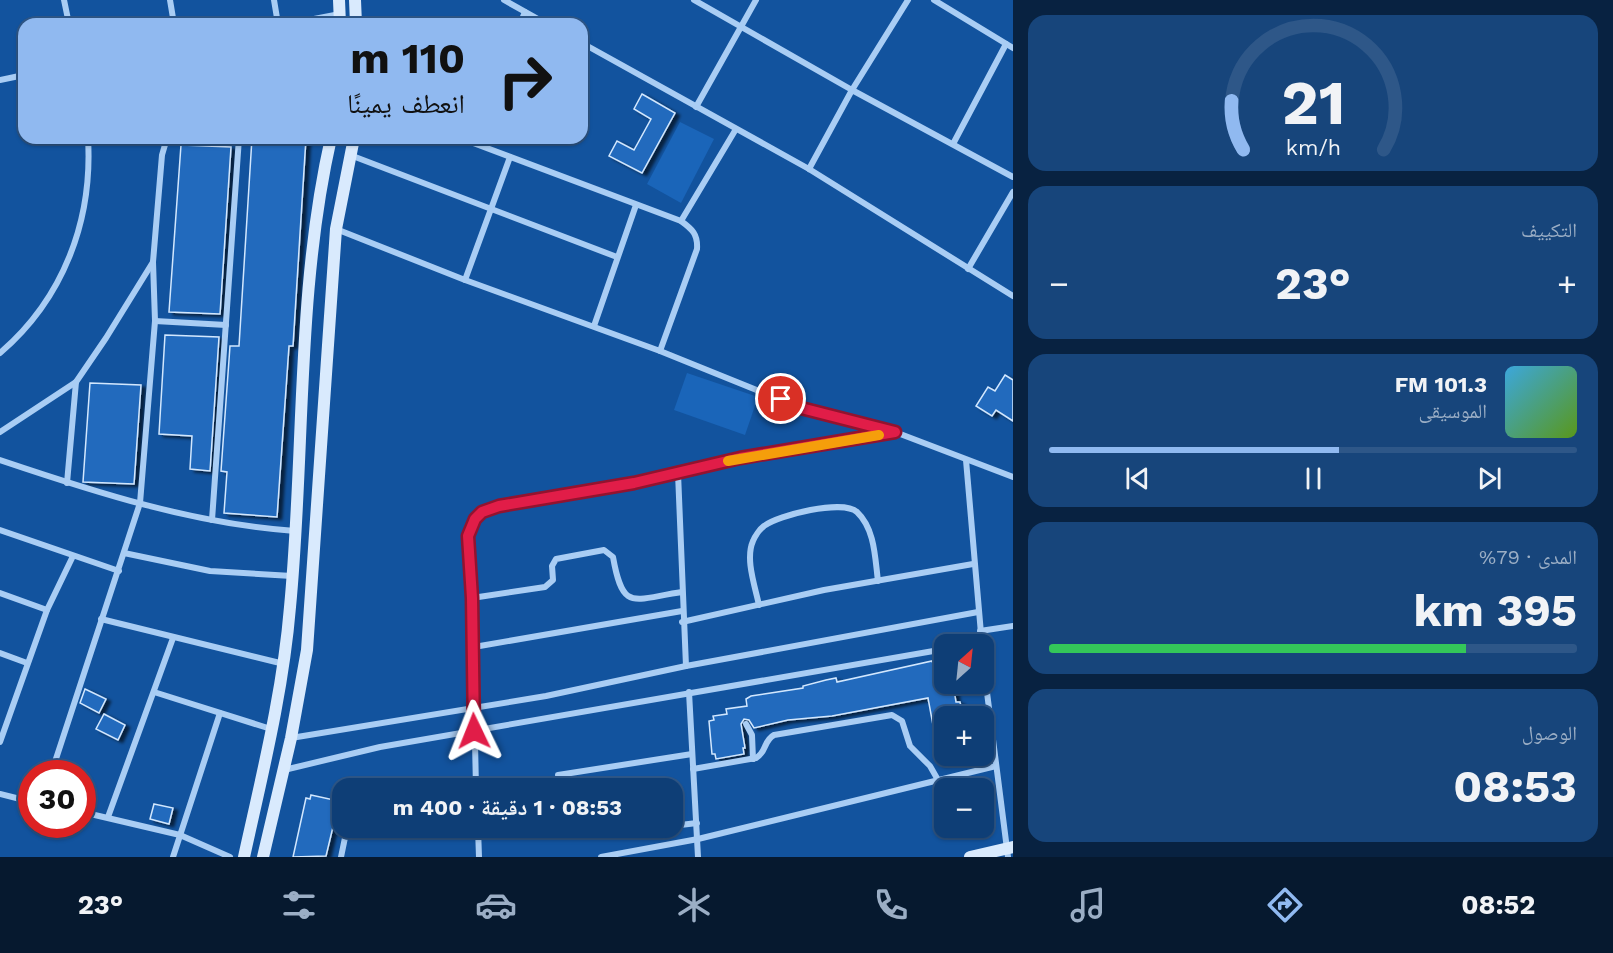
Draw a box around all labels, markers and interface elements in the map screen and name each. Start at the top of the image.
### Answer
text: 110 m [350,34,465,83]
icon: right [486,42,564,120]
text: 21 [1281,66,1345,139]
text: انعطف يمينًا [347,88,465,120]
text: km/h [1285,135,1341,160]
text: التكييف [1521,218,1577,242]
text: 23° [1275,257,1351,310]
text: − [1049,264,1069,303]
text: + [1557,264,1577,303]
text: 101.3 FM [1395,372,1487,397]
pin [755,373,806,424]
icon: arrive [764,382,797,415]
text: الموسيقى [1419,399,1487,423]
icon: previous [1121,462,1154,495]
icon: pause [1297,462,1330,495]
icon: next [1473,462,1506,495]
text: المدى · 79% [1479,545,1577,569]
text: 395 km [1413,584,1577,637]
north arrow [934,634,994,694]
map controls [934,634,994,838]
position arrow [442,699,506,763]
button: + [934,706,994,766]
text: الوصول [1522,721,1577,745]
speed limit sign: 30 [18,760,96,838]
text: 08:53 [1453,760,1577,813]
button: − [934,778,994,838]
text: 08:53 · 1 دقيقة · 400 m [393,795,622,820]
icon: filters [278,884,320,926]
icon: car [475,884,517,926]
icon: climate [673,884,715,926]
icon: phone [870,884,912,926]
icon: music [1067,884,1109,926]
icon: directions [1264,884,1306,926]
text: 23° [78,889,123,921]
text: 08:52 [1461,889,1535,921]

